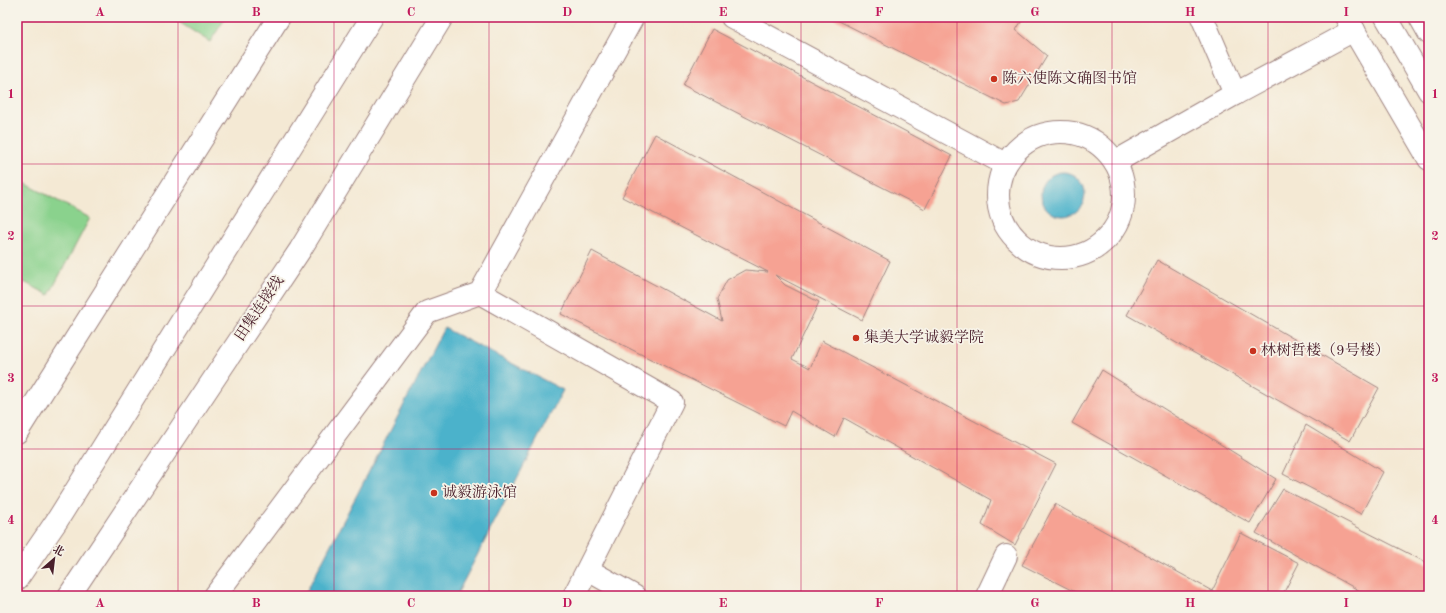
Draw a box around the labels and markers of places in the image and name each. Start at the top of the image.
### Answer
place label: 陈六使陈文确图书馆 [1002,70,1137,87]
marker: 陈六使陈文确图书馆 [989,74,999,84]
place label: 集美大学诚毅学院 [864,329,984,346]
marker: 集美大学诚毅学院 [851,333,861,343]
place label: 林树哲楼（9号楼） [1261,342,1390,359]
marker: 林树哲楼（9号楼） [1248,346,1258,356]
place label: 诚毅游泳馆 [442,483,517,501]
marker: 诚毅游泳馆 [429,488,439,498]

